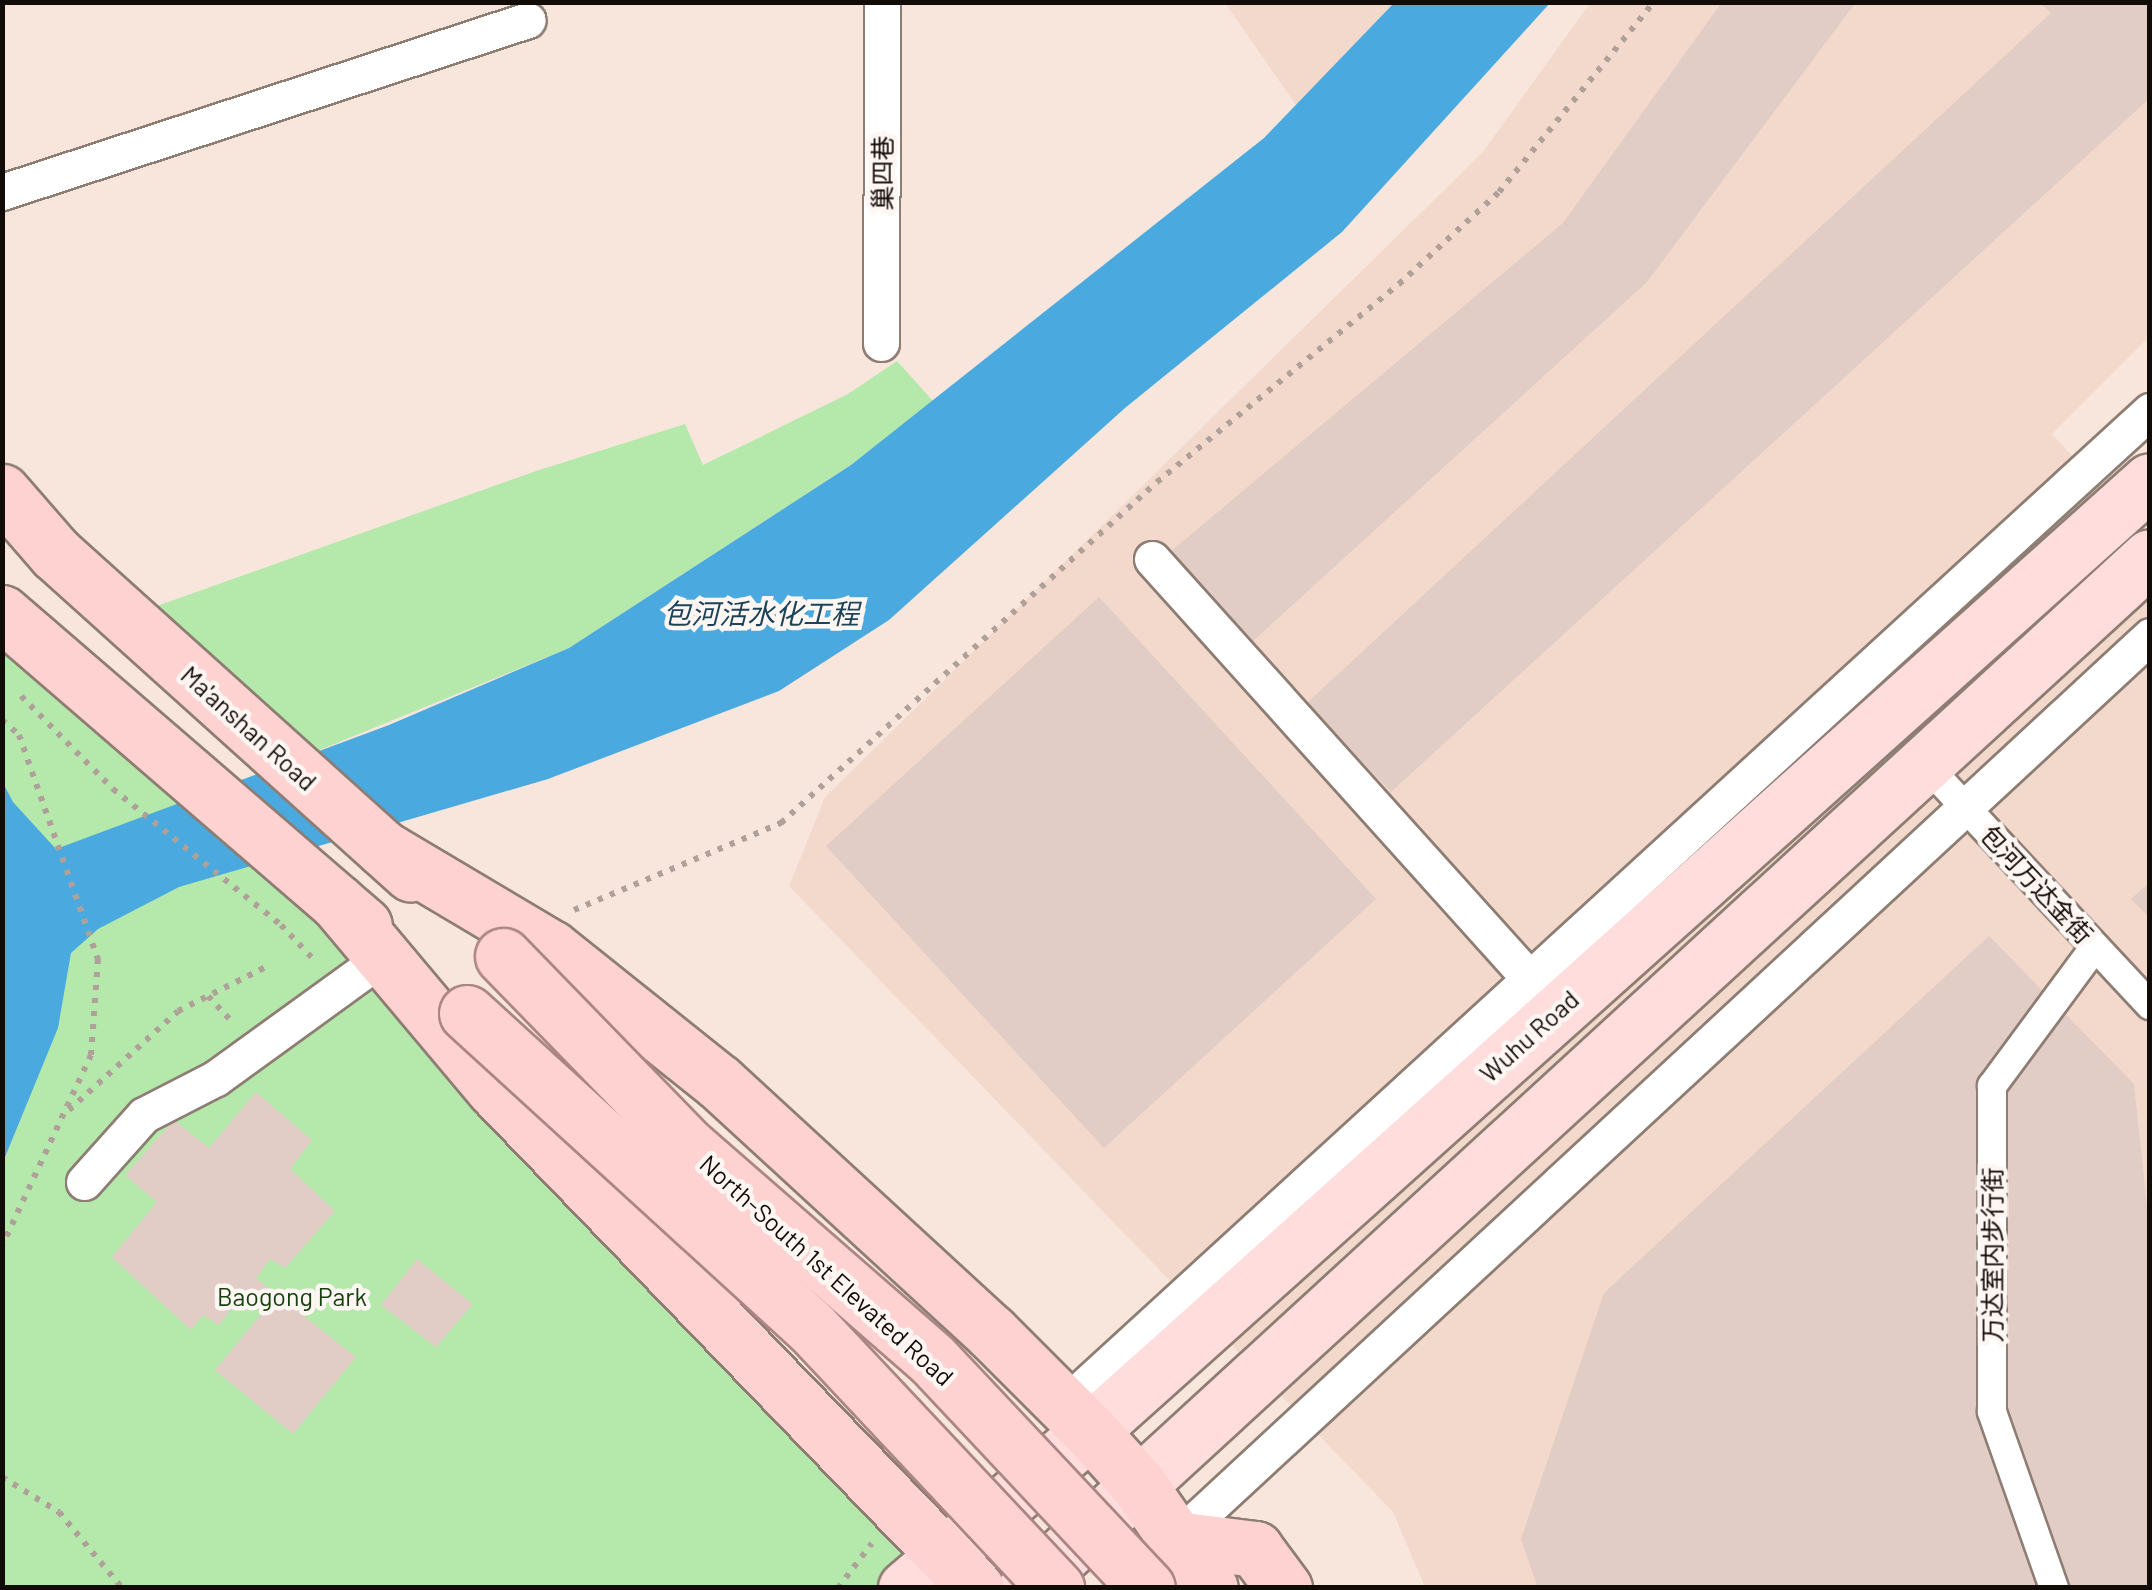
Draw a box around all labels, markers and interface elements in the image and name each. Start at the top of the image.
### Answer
street label: 巢四巷 [867,136,897,210]
water label: 包河活水化工程 [663,596,859,630]
street label: Ma'anshan Road [175,660,323,796]
street label: 包河万达金街 [1975,819,2099,949]
street label: Wuhu Road [1474,984,1584,1088]
street label: North-South 1st Elevated Road [694,1148,960,1392]
street label: 万达室内步行街 [1977,1168,2007,1342]
park label: Baogong Park [217,1281,367,1311]

